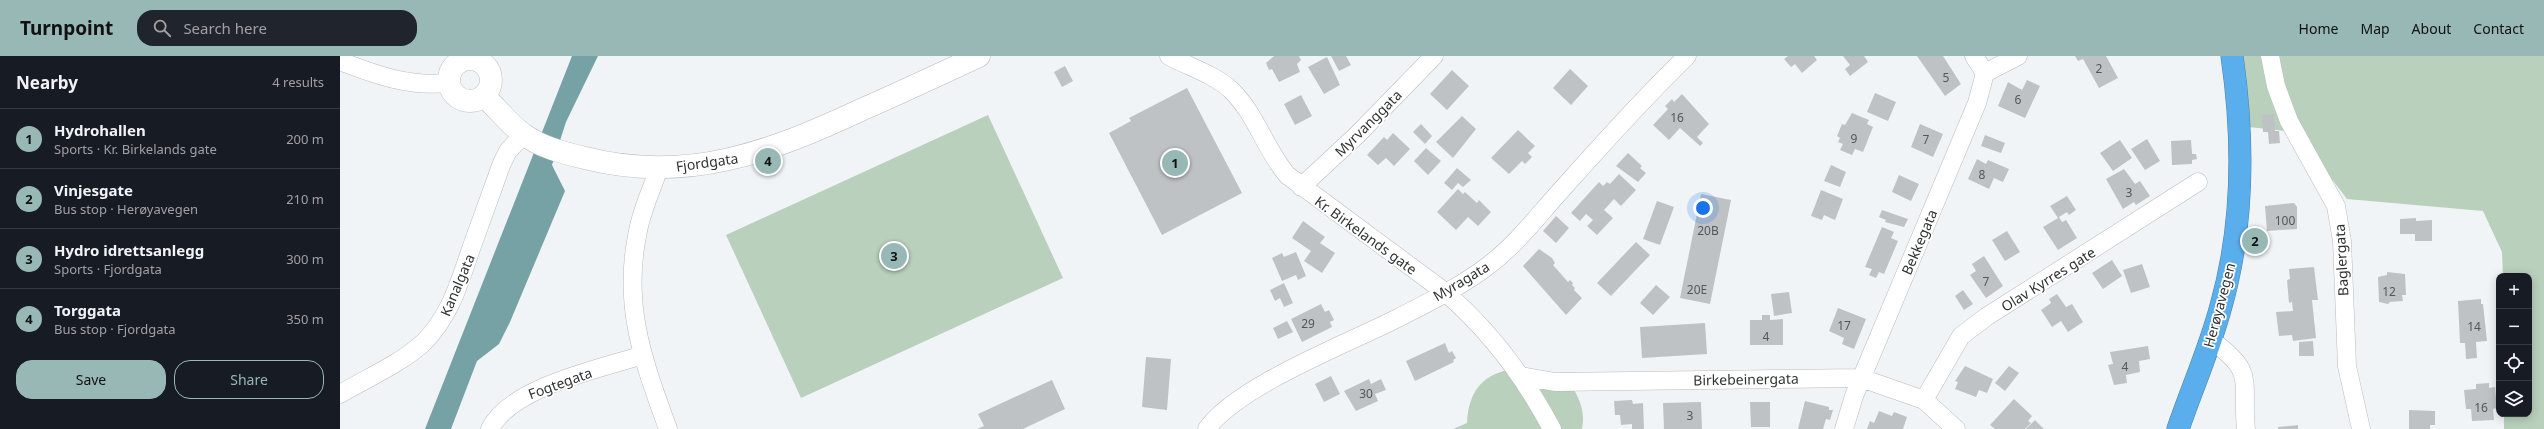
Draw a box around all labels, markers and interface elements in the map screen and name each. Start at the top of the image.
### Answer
search box [137,10,417,46]
text: Turnpoint [20,15,113,41]
icon: search [151,17,173,39]
text: Search here [183,18,267,38]
text: Home [2299,19,2338,38]
text: Map [2360,19,2390,38]
text: About [2412,19,2451,38]
text: Contact [2473,19,2524,38]
house number: 2 [2096,60,2103,77]
house number: 5 [1943,69,1950,86]
text: Nearby [16,71,78,94]
text: 4 results [272,73,324,91]
street label: Myrvanggata [1330,85,1406,161]
house number: 6 [2015,91,2022,108]
house number: 16 [1670,109,1684,126]
text: Hydrohallen [54,120,146,140]
text: 1 [25,130,33,148]
text: 200 m [286,130,324,148]
house number: 9 [1851,130,1858,147]
house number: 7 [1923,131,1930,148]
text: Sports · Kr. Birkelands gate [54,140,217,158]
pin: 4 [755,146,781,176]
street label: Fjordgata [675,148,739,176]
pin: 1 [1162,148,1188,178]
house number: 8 [1979,166,1986,183]
text: Vinjesgate [54,180,133,200]
house number: 3 [2126,184,2133,201]
text: 2 [25,190,33,208]
text: 210 m [286,190,324,208]
street label: Kr. Birkelands gate [1311,191,1421,279]
your location [1693,198,1713,218]
text: Bus stop · Herøyavegen [54,200,198,218]
street label: Bekkegata [1897,206,1941,278]
house number: 100 [2275,212,2295,229]
house number: 20B [1697,222,1719,239]
street label: Baglergata [2330,224,2352,296]
pin: 2 [2242,226,2268,256]
text: Hydro idrettsanlegg [54,240,204,260]
pin: 3 [881,241,907,271]
street label: Olav Kyrres gate [1997,242,2099,316]
text: 3 [25,250,33,268]
text: 300 m [286,250,324,268]
street label: Kanalgata [435,251,479,319]
street label: Myragata [1429,257,1493,305]
text: Sports · Fjordgata [54,260,162,278]
street label: Herøyavegen [2199,260,2239,350]
house number: 7 [1983,273,1990,290]
map controls [2496,273,2532,417]
button: + [2496,273,2532,309]
house number: 20E [1687,281,1707,298]
house number: 12 [2382,283,2396,300]
text: Torggata [54,300,121,320]
button: − [2496,309,2532,345]
text: 4 [25,310,33,328]
text: 350 m [286,310,324,328]
house number: 29 [1301,315,1315,332]
house number: 17 [1837,317,1851,334]
house number: 14 [2467,318,2481,335]
text: Bus stop · Fjordgata [54,320,175,338]
house number: 4 [1763,328,1770,345]
button: locate [2496,345,2532,381]
house number: 4 [2122,358,2129,375]
button: Save [16,360,166,399]
button: Share [174,360,324,399]
street label: Fogtegata [525,363,595,403]
street label: Birkebeinergata [1693,369,1799,389]
button: layers [2496,381,2532,417]
house number: 30 [1359,385,1373,402]
house number: 16 [2474,399,2488,416]
house number: 3 [1687,407,1694,424]

